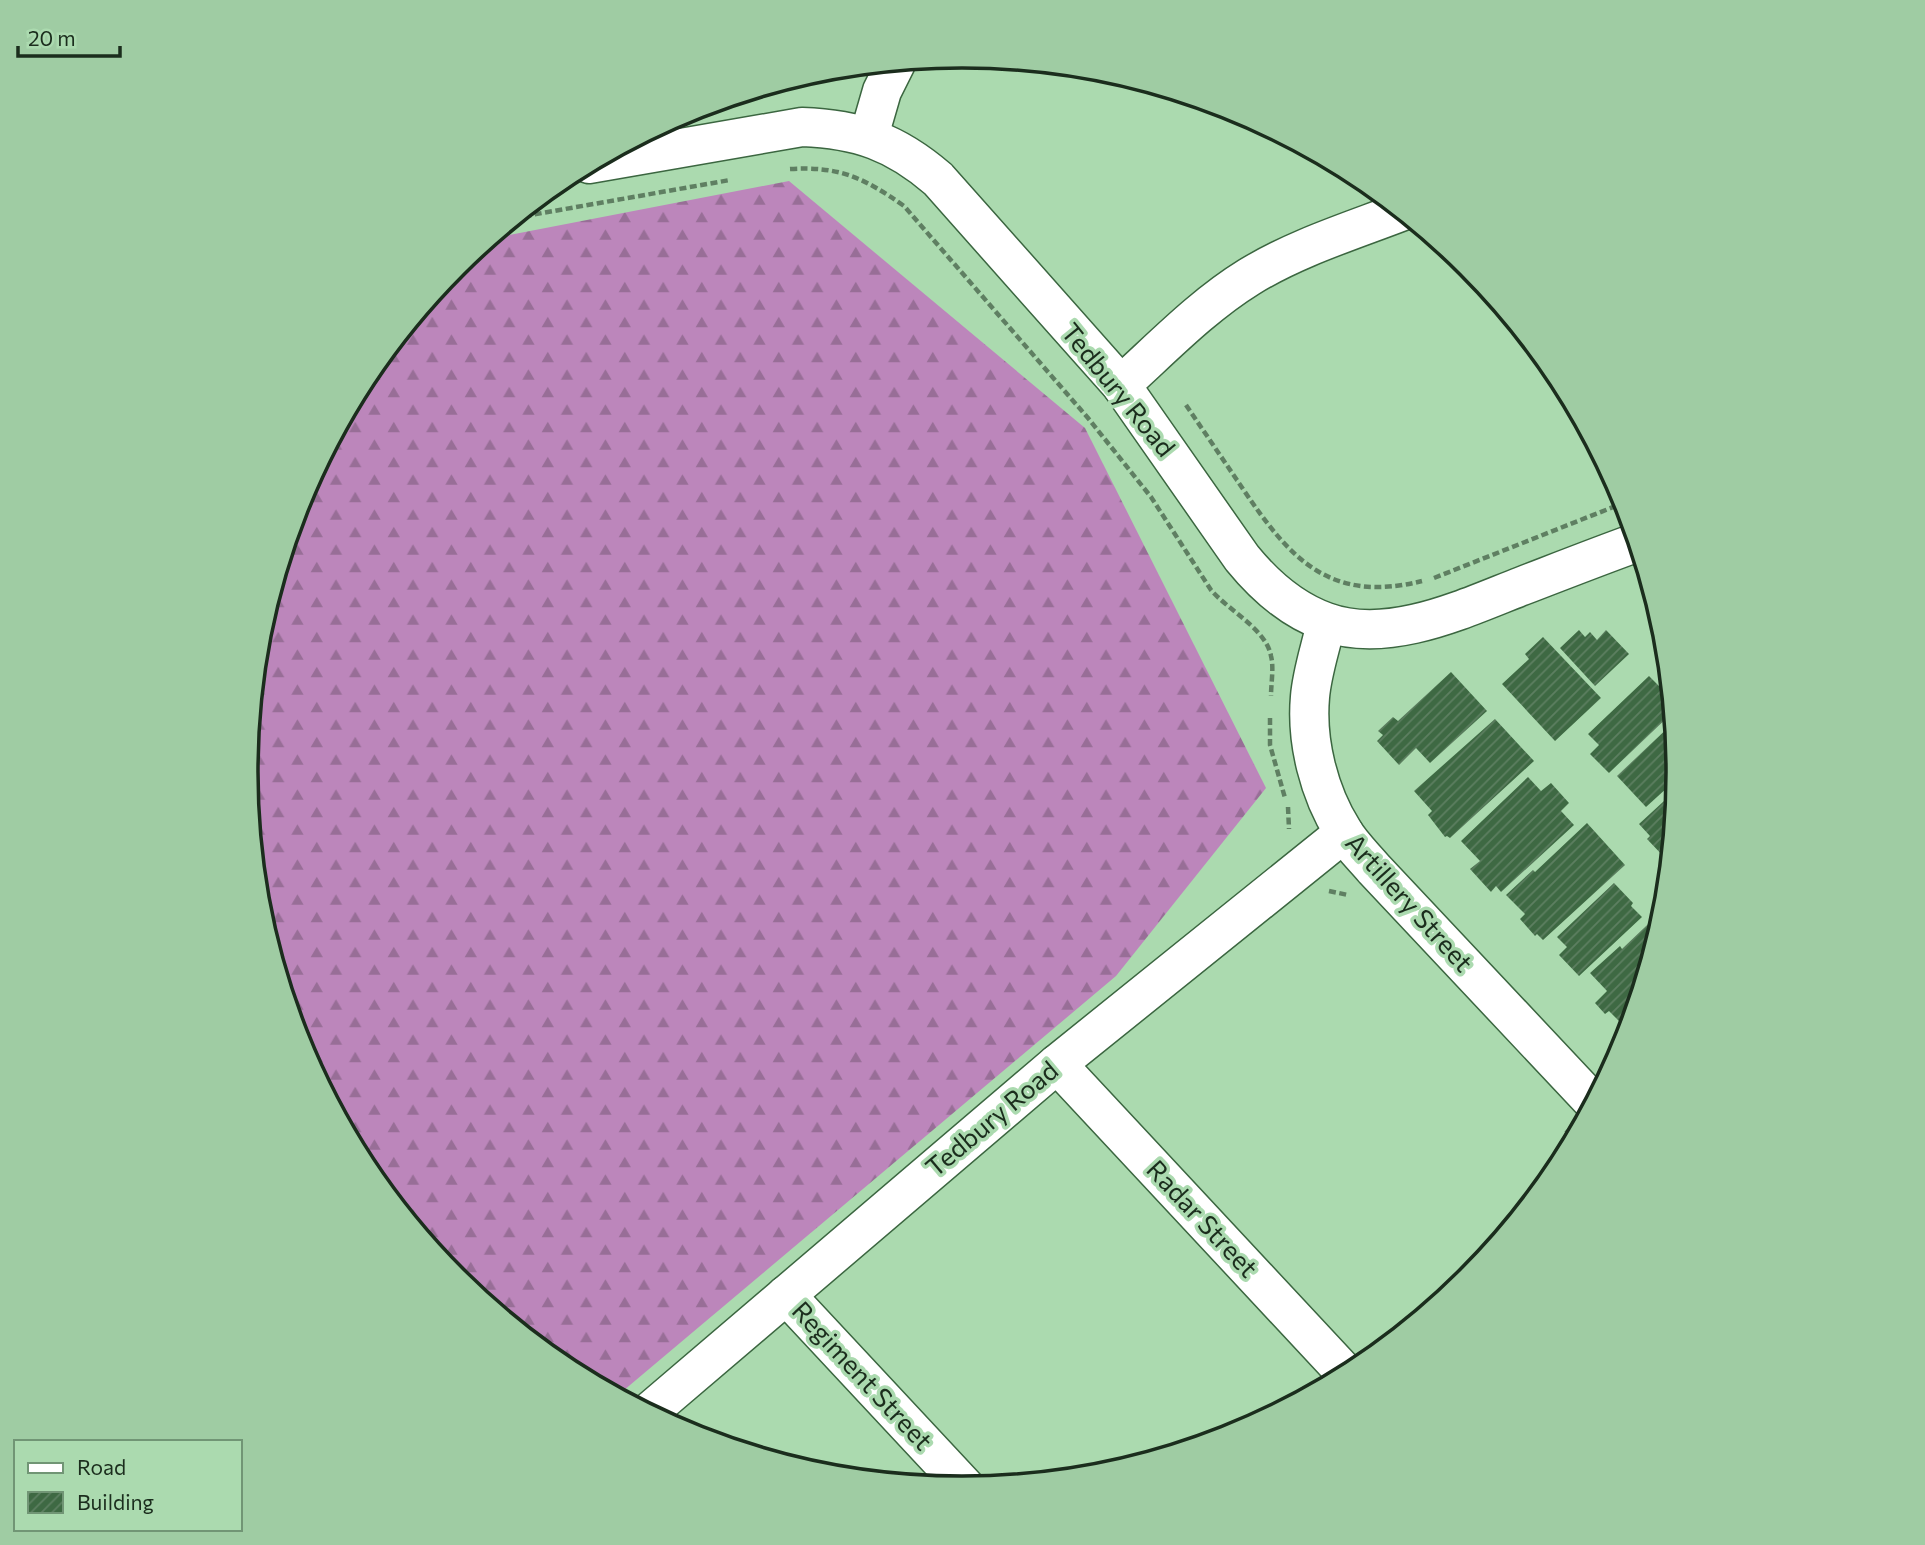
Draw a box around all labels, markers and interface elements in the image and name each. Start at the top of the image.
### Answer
scale bar [18,14,119,58]
text: 20 m [28,25,76,50]
street label: Tedbury Road [1056,316,1182,462]
street label: Artillery Street [1340,827,1480,977]
street label: Tedbury Road [919,1054,1063,1182]
street label: Radar Street [1141,1153,1265,1283]
street label: Regiment Street [786,1294,940,1456]
legend [14,1440,242,1531]
text: Road [77,1454,126,1479]
text: Building [77,1489,154,1514]

